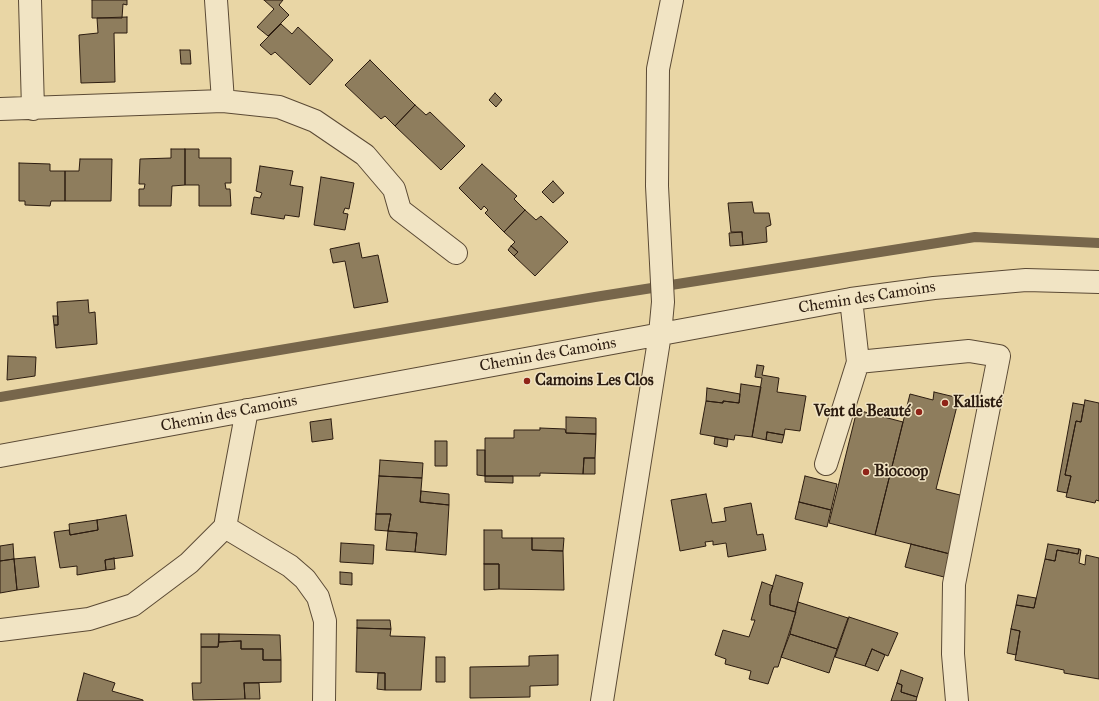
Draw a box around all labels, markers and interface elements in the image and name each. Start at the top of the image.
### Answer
street label: Chemin des Camoins [797,278,937,318]
street label: Chemin des Camoins [478,334,618,376]
place label: Camoins Les Clos [535,371,654,391]
marker: Camoins Les Clos [522,376,532,386]
street label: Chemin des Camoins [159,391,299,437]
place label: Kallisté [953,393,1002,413]
marker: Kallisté [940,398,950,408]
place label: Vent de Beauté [814,402,911,422]
marker: Vent de Beauté [914,407,924,417]
place label: Biocoop [874,462,928,482]
marker: Biocoop [861,467,871,477]

